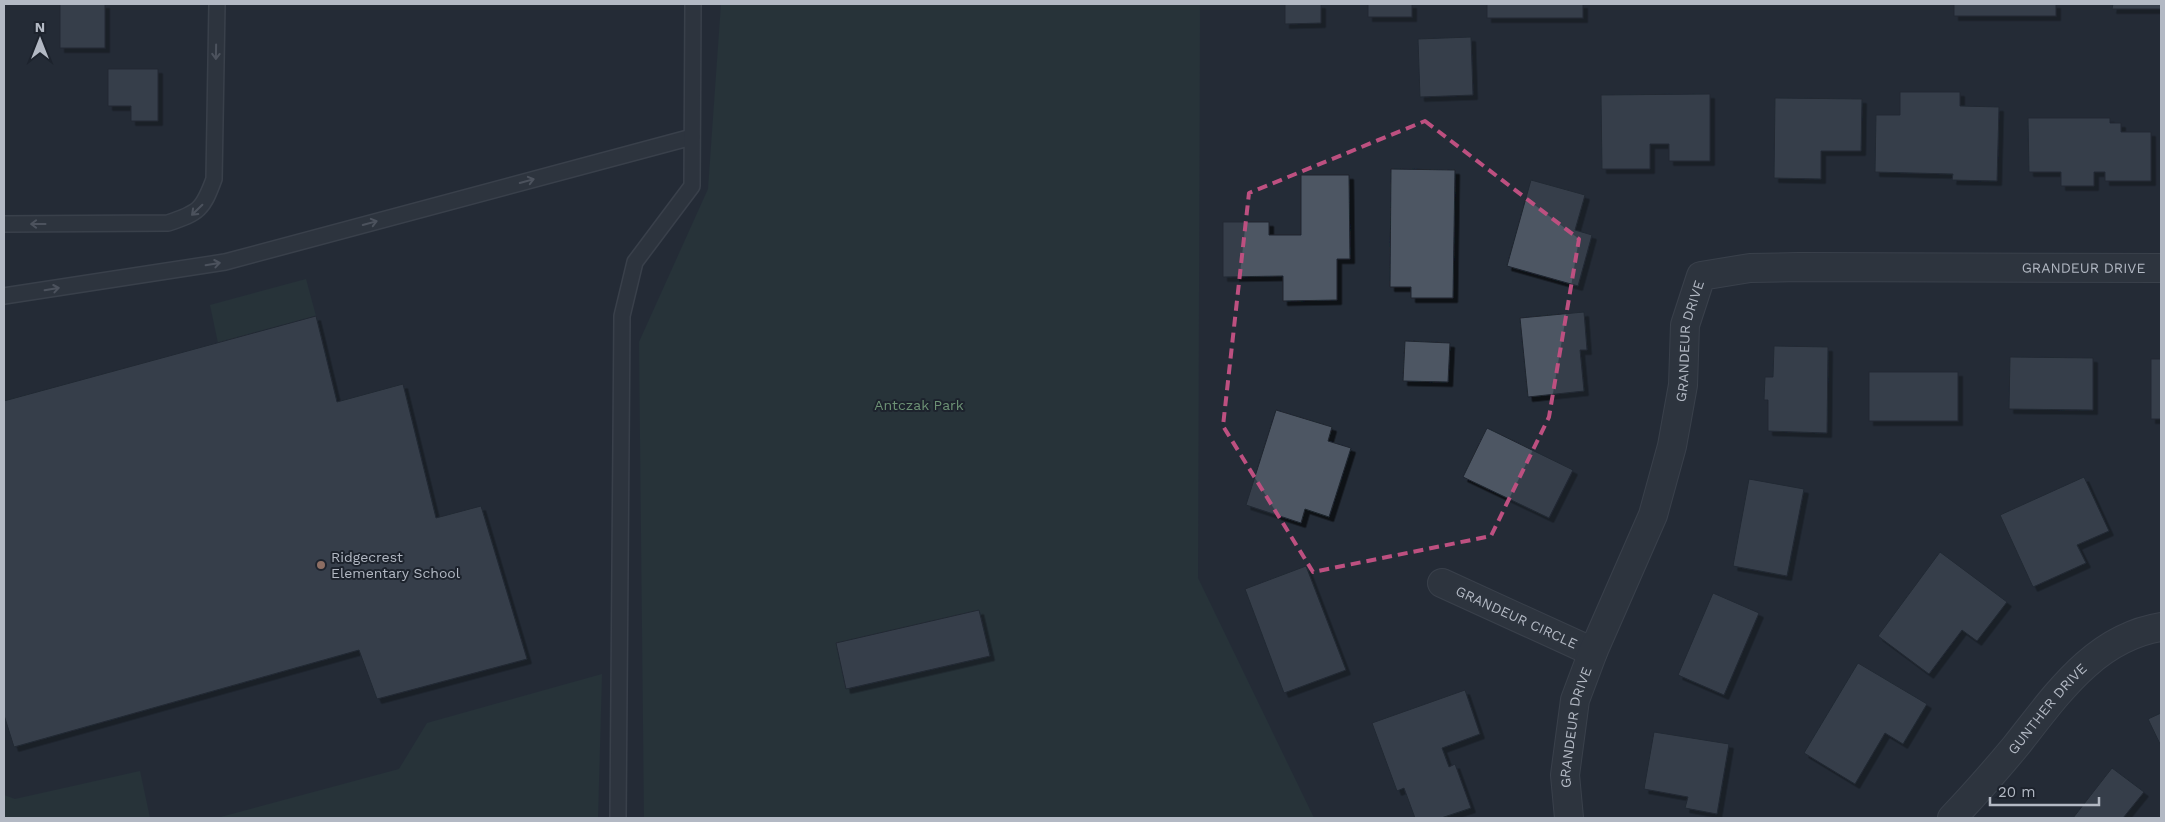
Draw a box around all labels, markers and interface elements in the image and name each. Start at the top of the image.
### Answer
north arrow [15,15,65,65]
text: N [35,19,45,35]
one-way arrow [211,44,221,60]
one-way arrow [518,176,534,185]
one-way arrow [191,204,204,216]
one-way arrow [361,218,377,227]
one-way arrow [31,219,47,229]
one-way arrow [204,259,220,269]
street label: GRANDEUR DRIVE [2022,260,2145,276]
street label: GRANDEUR DRIVE [1672,278,1707,403]
one-way arrow [44,284,60,294]
park label: Antczak Park [874,397,964,413]
place label: Ridgecrest Elementary School [331,549,461,581]
marker: Ridgecrest Elementary School [315,559,327,571]
street label: GRANDEUR CIRCLE [1453,582,1580,652]
street label: GUNTHER DRIVE [2005,660,2090,757]
street label: GRANDEUR DRIVE [1557,664,1595,789]
scale bar [1990,774,2099,806]
text: 20 m [1998,783,2036,801]

